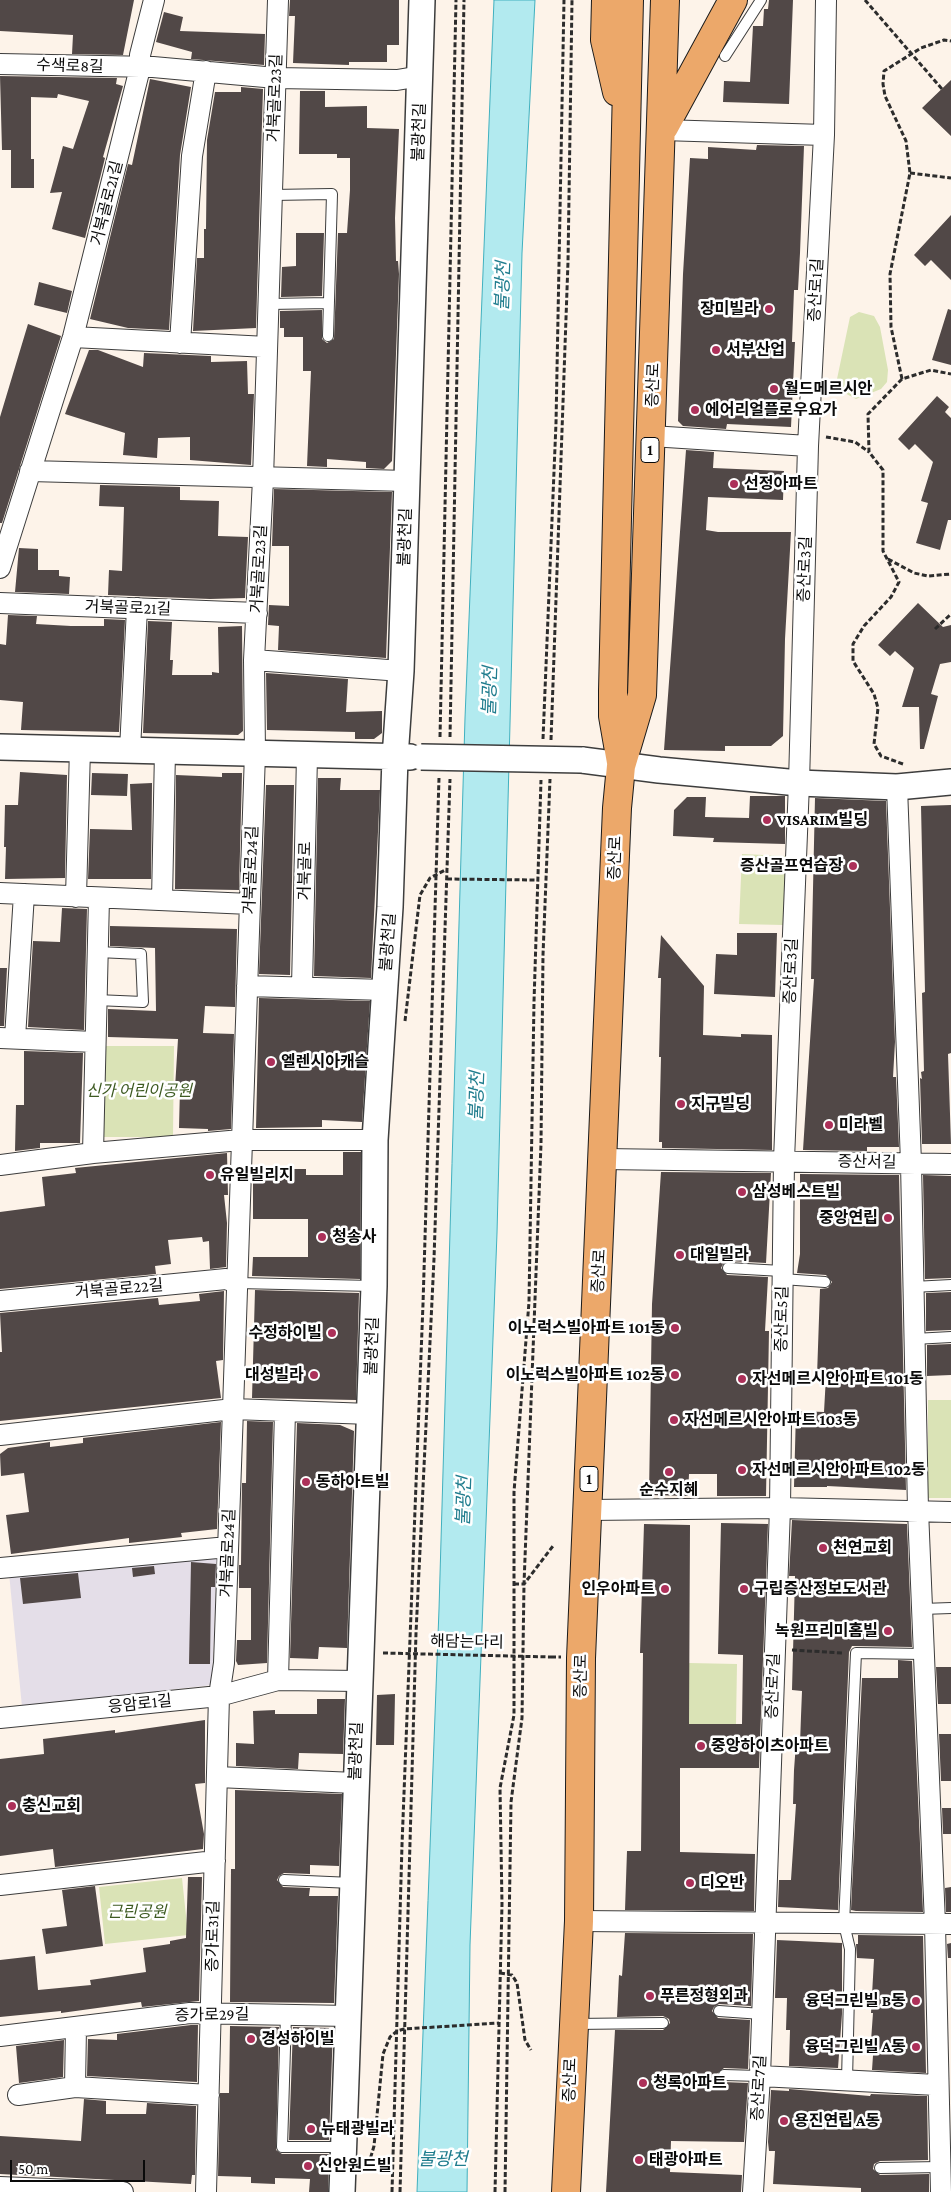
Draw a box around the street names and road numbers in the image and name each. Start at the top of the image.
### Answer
street label: 거북골로23길 [264,53,286,143]
street label: 수색로8길 [36,55,104,77]
street label: 불광천길 [408,102,430,162]
street label: 거북골로21길 [87,159,127,247]
street label: 증산로1길 [805,257,827,323]
street label: 증산로 [643,363,663,407]
road number: 1 [641,438,659,462]
street label: 불광천길 [394,507,416,567]
street label: 거북골로23길 [247,524,271,614]
street label: 증산로3길 [794,535,816,603]
street label: 거북골로21길 [84,597,172,619]
street label: 거북골로24길 [240,825,262,915]
street label: 증산로 [605,836,625,880]
street label: 거북골로 [295,841,315,901]
street label: 불광천길 [376,912,400,972]
street label: 증산로3길 [780,937,802,1005]
street label: 증산서길 [837,1152,897,1172]
street label: 증산로 [588,1248,610,1294]
street label: 거북골로22길 [74,1276,164,1302]
street label: 증산로5길 [772,1286,792,1352]
street label: 불광천길 [361,1316,383,1376]
road number: 1 [580,1466,598,1492]
street label: 거북골로24길 [217,1508,239,1598]
street label: 해담는다리 [430,1632,504,1652]
street label: 증산로7길 [762,1653,784,1719]
street label: 증산로 [571,1654,591,1698]
street label: 응암로1길 [107,1691,173,1717]
street label: 불광천길 [345,1721,367,1781]
street label: 증가로31길 [203,1900,223,1972]
street label: 증가로29길 [175,2005,249,2025]
street label: 증산로7길 [748,2054,770,2122]
street label: 증산로 [560,2058,580,2102]

